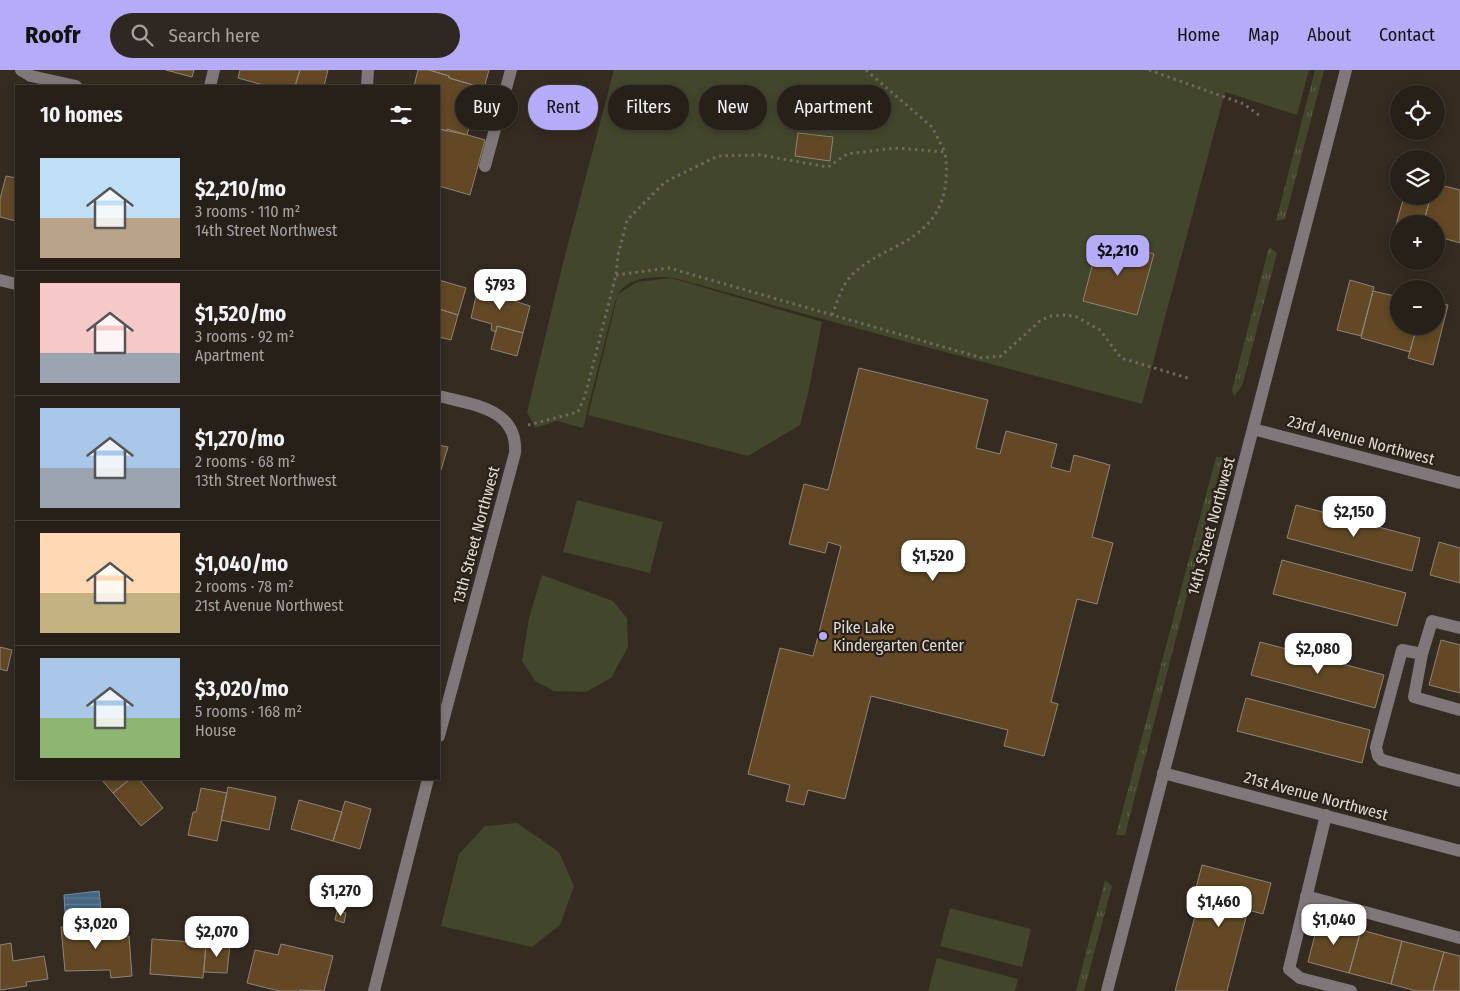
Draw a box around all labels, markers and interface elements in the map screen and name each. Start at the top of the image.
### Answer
search box [110,13,460,58]
text: Roofr [25,21,80,49]
icon: search [128,21,156,49]
text: Search here [168,24,260,47]
text: Home [1177,24,1220,46]
text: Map [1248,24,1279,46]
text: About [1307,24,1351,46]
text: Contact [1379,24,1435,46]
chip: Buy [455,85,518,130]
chip: Rent [528,85,598,130]
chip: Filters [608,85,689,130]
chip: New [699,85,767,130]
chip: Apartment [777,85,891,130]
map controls [1390,85,1445,335]
button: locate [1390,85,1445,140]
icon: filters [387,101,415,129]
text: 10 homes [40,102,123,128]
button: layers [1390,150,1445,205]
text: $2,210/mo [195,176,286,202]
icon: home [80,178,140,238]
text: 3 rooms · 110 m² [195,202,300,221]
button: + [1390,215,1445,270]
text: 14th Street Northwest [195,221,337,240]
pin: $2,210 [1077,234,1159,277]
text: $2,210 [1097,241,1139,260]
pin: $793 [470,268,530,311]
text: $793 [485,275,515,294]
button: − [1390,280,1445,335]
text: $1,520/mo [195,301,286,327]
icon: home [80,303,140,363]
text: 3 rooms · 92 m² [195,327,294,346]
text: Apartment [195,346,264,365]
street label: 23rd Avenue Northwest [1285,411,1437,469]
text: $1,270/mo [195,426,285,452]
icon: home [80,428,140,488]
text: 2 rooms · 68 m² [195,452,296,471]
street label: 14th Street Northwest [1183,454,1239,597]
street label: 13th Street Northwest [448,463,504,606]
text: 13th Street Northwest [195,471,337,490]
pin: $2,150 [1313,496,1395,538]
text: $2,150 [1334,502,1374,521]
pin: $1,520 [892,540,974,582]
text: $1,520 [912,546,954,565]
text: $1,040/mo [195,551,288,577]
icon: home [80,553,140,613]
text: 2 rooms · 78 m² [195,577,294,596]
text: 21st Avenue Northwest [195,596,343,615]
place label: Pike Lake Kindergarten Center [833,618,965,655]
marker: Pike Lake Kindergarten Center [817,630,829,642]
pin: $2,080 [1277,632,1359,675]
text: $2,080 [1296,639,1340,658]
text: $3,020/mo [195,676,289,702]
icon: home [80,678,140,738]
text: 5 rooms · 168 m² [195,702,302,721]
text: House [195,721,236,740]
street label: 21st Avenue Northwest [1242,768,1391,825]
pin: $1,270 [300,874,382,917]
text: $1,270 [321,881,361,900]
pin: $1,460 [1178,886,1260,928]
text: $1,460 [1198,892,1240,911]
pin: $1,040 [1293,904,1375,946]
pin: $3,020 [55,908,137,950]
text: $1,040 [1312,910,1356,929]
text: $3,020 [74,914,118,933]
pin: $2,070 [176,916,258,958]
text: $2,070 [196,922,238,941]

